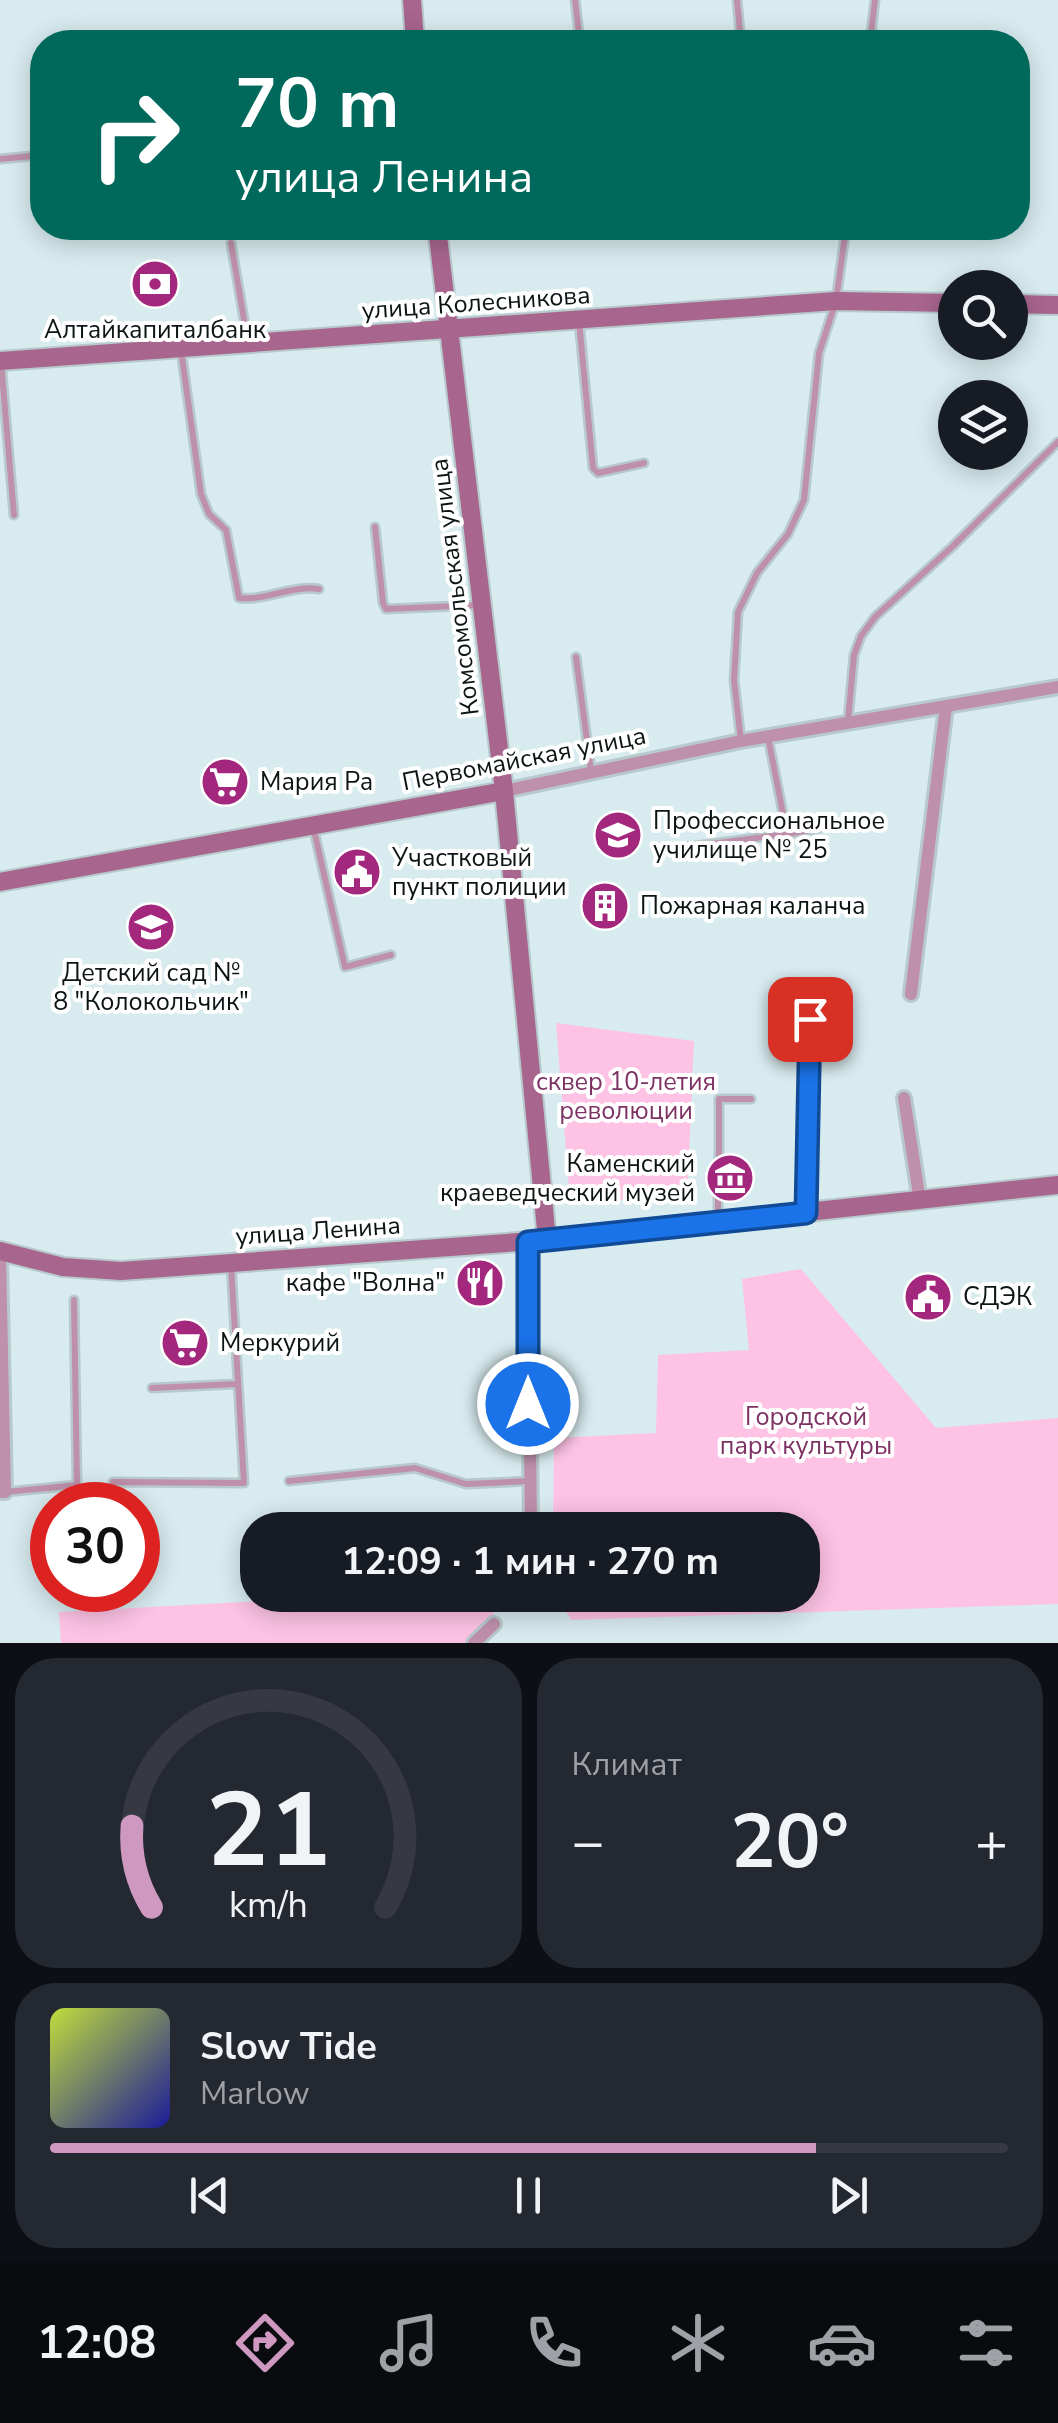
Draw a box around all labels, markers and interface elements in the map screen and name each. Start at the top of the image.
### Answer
text: 70 m [235,56,399,152]
icon: right [70,70,200,200]
text: улица Ленина [235,147,533,208]
bank icon: Алтайкапиталбанк [129,258,181,310]
map controls [938,270,1028,470]
button: search [938,270,1028,360]
street label: улица Колесникова [360,278,592,328]
place label: Алтайкапиталбанк [44,313,267,347]
button: layers [938,380,1028,470]
street label: Комсомольская улица [422,457,488,717]
street label: Первомайская улица [399,719,649,799]
supermarket icon: Мария Ра [199,756,251,808]
place label: Мария Ра [260,765,373,799]
place label: Профессиональное училище № 25 [653,804,885,867]
school or university icon: Профессиональное училище № 25 [592,809,644,861]
place label: Участковый пункт полиции [391,841,567,904]
public building icon: Участковый пункт полиции [331,846,383,898]
building icon: Пожарная каланча [579,880,631,932]
place label: Пожарная каланча [640,889,865,923]
school or university icon: Детский сад № 8 "Колокольчик" [125,901,177,953]
place label: Детский сад № 8 "Колокольчик" [53,956,249,1019]
pin [768,977,853,1062]
icon: arrive [783,992,838,1047]
park label: сквер 10-летия революции [536,1065,716,1128]
place label: Каменский краеведческий музей [440,1147,695,1210]
museum icon: Каменский краеведческий музей [704,1152,756,1204]
street label: улица Ленина [234,1208,402,1254]
restaurant icon: кафе "Волна" [454,1257,506,1309]
place label: кафе "Волна" [286,1266,445,1300]
public building icon: СДЭК [902,1271,954,1323]
place label: СДЭК [963,1280,1032,1314]
supermarket icon: Меркурий [159,1317,211,1369]
place label: Меркурий [220,1326,340,1360]
position arrow [476,1352,580,1456]
park label: Городской парк культуры [720,1400,892,1463]
speed limit sign: 30 [30,1482,160,1612]
text: 12:09 · 1 мин · 270 m [341,1536,719,1587]
text: Климат [572,1743,682,1786]
text: 21 [206,1760,331,1902]
text: 20° [731,1791,849,1893]
text: − [572,1805,605,1880]
text: + [975,1805,1008,1880]
text: km/h [229,1881,308,1930]
text: Slow Tide [200,2021,377,2072]
text: Marlow [200,2072,310,2115]
icon: previous [182,2168,237,2223]
icon: pause [501,2168,556,2223]
icon: next [821,2168,876,2223]
icon: directions [230,2308,300,2378]
icon: music [374,2308,444,2378]
icon: phone [519,2308,589,2378]
icon: climate [663,2308,733,2378]
icon: car [807,2308,877,2378]
icon: filters [951,2308,1021,2378]
text: 12:08 [37,2313,156,2374]

